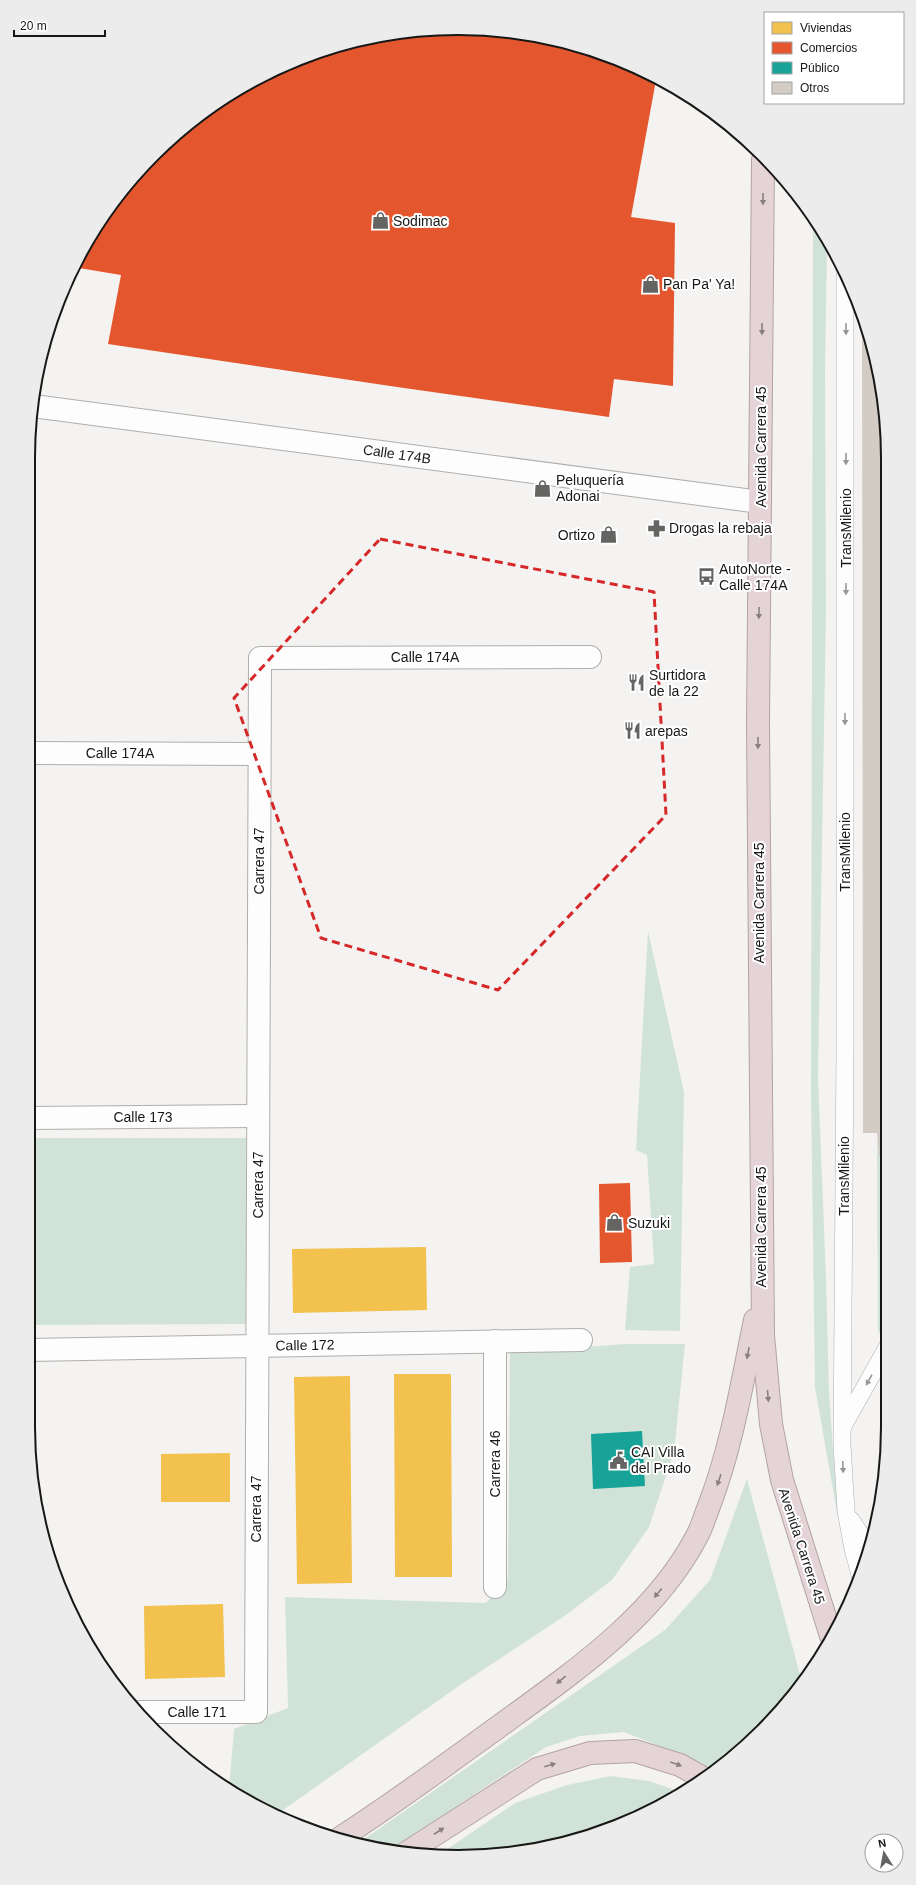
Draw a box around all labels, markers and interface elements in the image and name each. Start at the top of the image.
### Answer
scale bar [14,12,105,38]
legend [764,12,904,104]
text: 20 m [20,19,47,33]
text: Viviendas [800,21,852,35]
text: Comercios [800,41,857,55]
text: Público [800,61,840,75]
text: Otros [800,81,829,95]
one-way arrow [760,193,766,206]
shop icon: Sodimac [370,211,390,231]
place label: Sodimac [393,213,447,229]
shop icon: Pan Pa' Ya! [640,274,660,294]
place label: Pan Pa' Ya! [663,276,735,292]
one-way arrow [759,323,765,336]
one-way arrow [843,323,849,336]
street label: Avenida Carrera 45 [753,386,769,508]
street label: Calle 174B [362,441,432,467]
one-way arrow [843,453,849,466]
place label: Peluquería Adonai [556,472,624,504]
shop icon: Peluquería Adonai [533,478,553,498]
street label: TransMilenio [838,488,854,568]
pharmacy icon: Drogas la rebaja [646,518,666,538]
place label: Drogas la rebaja [669,520,772,536]
shop icon: Ortizo [598,525,618,545]
place label: Ortizo [558,527,595,543]
place label: AutoNorte - Calle 174A [719,561,791,593]
bus stop icon: AutoNorte - Calle 174A [696,567,716,587]
one-way arrow [843,583,849,596]
one-way arrow [756,607,762,620]
street label: Calle 174A [391,649,460,665]
place label: Surtidora de la 22 [649,667,706,699]
restaurant icon: Surtidora de la 22 [626,673,646,693]
one-way arrow [842,713,848,726]
restaurant icon: arepas [622,721,642,741]
place label: arepas [645,723,688,739]
one-way arrow [755,737,761,750]
street label: Calle 174A [86,745,155,761]
street label: TransMilenio [837,812,853,892]
street label: Carrera 47 [251,827,267,894]
street label: Avenida Carrera 45 [751,842,767,964]
street label: Calle 173 [113,1109,173,1125]
street label: TransMilenio [836,1136,852,1216]
street label: Carrera 47 [250,1151,266,1218]
street label: Avenida Carrera 45 [753,1166,769,1288]
shop icon: Suzuki [605,1213,625,1233]
place label: Suzuki [628,1215,670,1231]
street label: Calle 172 [275,1336,335,1354]
one-way arrow [745,1347,751,1359]
one-way arrow [865,1374,872,1386]
one-way arrow [765,1390,772,1402]
street label: Carrera 46 [487,1430,503,1497]
place label: CAI Villa del Prado [631,1444,691,1476]
public building icon: CAI Villa del Prado [608,1450,628,1470]
one-way arrow [840,1461,846,1474]
one-way arrow [715,1474,721,1486]
street label: Carrera 47 [248,1475,264,1542]
street label: Avenida Carrera 45 [776,1486,828,1606]
one-way arrow [653,1588,662,1599]
one-way arrow [556,1675,567,1684]
street label: Calle 171 [167,1704,227,1720]
one-way arrow [544,1762,556,1768]
one-way arrow [671,1762,683,1768]
one-way arrow [433,1828,445,1835]
north arrow [864,1833,904,1873]
text: N [877,1837,887,1850]

